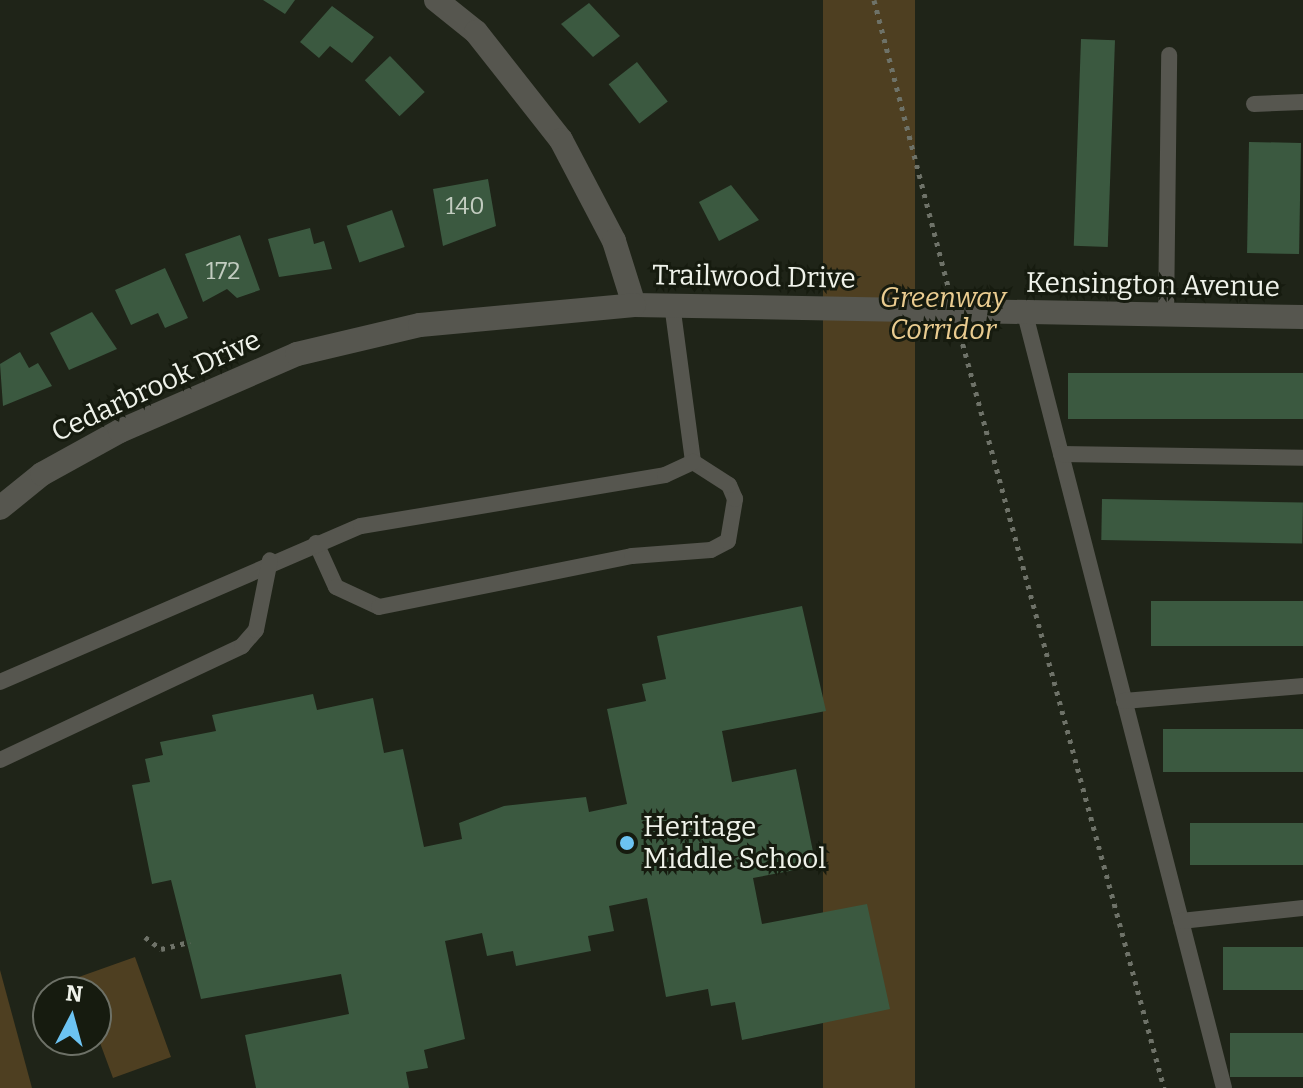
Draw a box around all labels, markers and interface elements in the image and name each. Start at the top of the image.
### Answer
house number: 140 [445,193,485,221]
house number: 172 [206,258,240,286]
street label: Trailwood Drive [652,258,856,296]
street label: Kensington Avenue [1026,266,1280,304]
park label: Greenway Corridor [880,281,1006,347]
street label: Cedarbrook Drive [46,323,266,449]
place label: Heritage Middle School [643,810,826,876]
marker: Heritage Middle School [618,834,636,852]
north arrow [32,976,112,1056]
text: N [64,979,84,1008]

